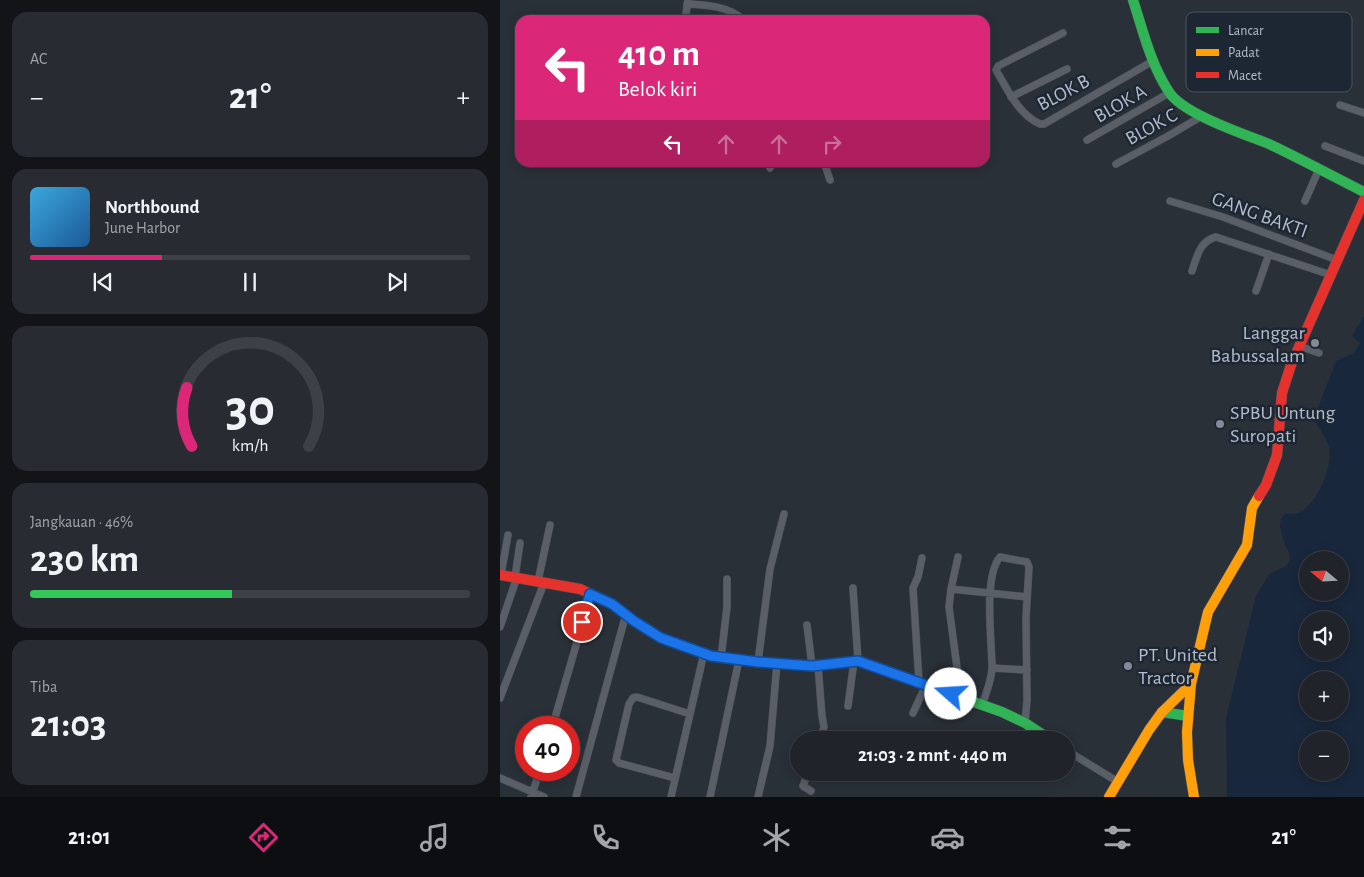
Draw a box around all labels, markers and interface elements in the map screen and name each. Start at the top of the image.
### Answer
legend [1186,12,1352,92]
text: Lancar [1228,24,1264,38]
icon: left [535,35,600,100]
text: 410 m [618,37,700,72]
text: Padat [1228,46,1260,60]
text: AC [30,51,47,67]
text: Macet [1228,69,1262,83]
street label: BLOK B [1034,71,1093,115]
text: 21° [229,78,271,116]
text: Belok kiri [618,78,697,100]
street label: BLOK A [1091,81,1150,127]
text: − [30,84,43,112]
text: + [457,84,470,112]
street label: BLOK C [1122,105,1181,149]
icon: left [659,130,687,158]
icon: ahead [712,130,740,158]
icon: ahead [765,130,793,158]
icon: right [818,130,846,158]
street label: GANG BAKTI [1209,188,1310,241]
text: Northbound [105,198,200,217]
text: June Harbor [105,220,180,236]
icon: previous [89,268,117,296]
icon: pause [236,268,264,296]
icon: next [383,268,411,296]
place label: Langgar Babussalam [1211,323,1306,366]
marker: Langgar Babussalam [1309,337,1321,349]
text: 30 [225,383,275,435]
place label: SPBU Untung Suropati [1230,403,1336,446]
marker: SPBU Untung Suropati [1214,418,1226,430]
text: km/h [232,437,268,455]
text: Jangkauan · 46% [30,514,133,530]
text: 230 km [30,541,139,579]
north arrow [1299,551,1349,601]
map controls [1299,551,1349,781]
pin [561,601,603,643]
icon: arrive [568,608,596,636]
button: sound [1299,611,1349,661]
place label: PT. United Tractor [1138,645,1217,688]
marker: PT. United Tractor [1122,660,1134,672]
position arrow [924,667,976,719]
button: + [1299,671,1349,721]
text: Tiba [30,679,57,695]
text: 21:03 [30,706,106,744]
speed limit sign: 40 [515,716,580,781]
button: − [1299,731,1349,781]
text: 21:03 · 2 mnt · 440 m [858,746,1007,765]
icon: directions [246,820,281,855]
icon: music [417,820,452,855]
icon: phone [588,820,623,855]
icon: climate [759,820,794,855]
icon: car [930,820,965,855]
icon: filters [1100,820,1135,855]
text: 21:01 [68,826,111,848]
text: 21° [1271,826,1296,848]

